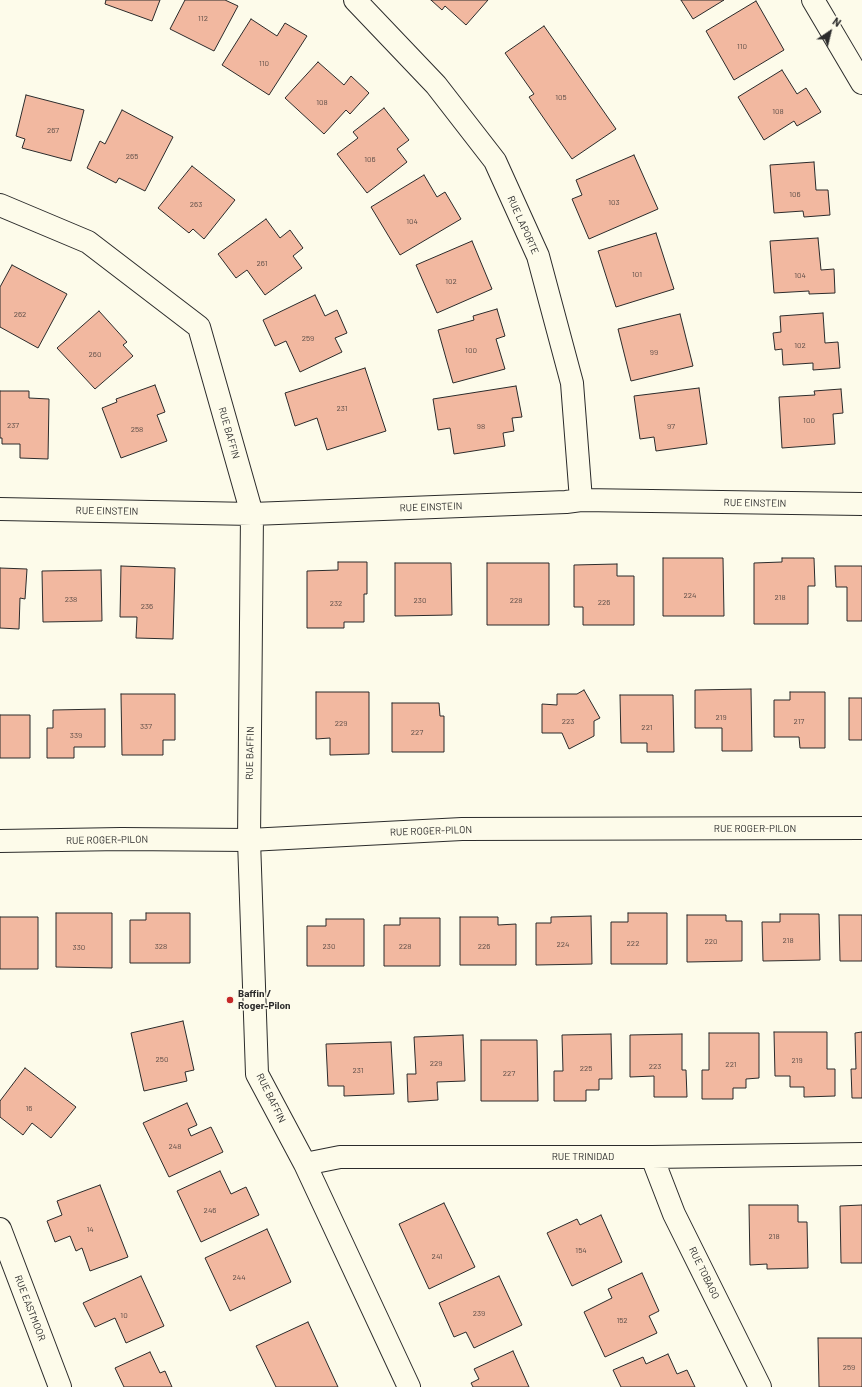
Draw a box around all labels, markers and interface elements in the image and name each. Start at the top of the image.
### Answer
north arrow [810,12,850,52]
house number: 112 [198,13,208,23]
text: N [830,14,844,29]
house number: 110 [737,41,747,51]
house number: 110 [259,58,269,68]
house number: 105 [555,92,567,102]
house number: 108 [316,97,328,107]
house number: 108 [772,106,784,116]
house number: 267 [47,125,59,135]
house number: 265 [126,151,138,161]
house number: 106 [364,154,376,164]
house number: 106 [789,189,801,199]
street label: RUE LAPORTE [505,194,541,256]
house number: 103 [608,197,620,207]
house number: 263 [190,199,202,209]
house number: 104 [406,216,418,226]
house number: 261 [256,258,268,268]
house number: 101 [632,269,642,279]
house number: 104 [794,270,806,280]
house number: 102 [445,276,457,286]
house number: 262 [14,309,26,319]
house number: 259 [302,333,314,343]
house number: 102 [794,340,806,350]
house number: 100 [465,345,477,355]
house number: 99 [650,347,658,357]
house number: 260 [89,349,101,359]
house number: 231 [336,403,348,413]
street label: RUE BAFFIN [216,406,242,460]
house number: 100 [803,415,815,425]
house number: 237 [7,420,19,430]
house number: 98 [477,421,485,431]
house number: 97 [667,421,675,431]
house number: 258 [131,424,143,434]
street label: RUE EINSTEIN [724,496,786,510]
street label: RUE EINSTEIN [399,500,463,514]
street label: RUE EINSTEIN [76,504,138,518]
house number: 224 [684,590,696,600]
house number: 218 [774,592,786,602]
house number: 238 [65,594,77,604]
house number: 230 [414,595,426,605]
house number: 228 [510,595,522,605]
house number: 226 [598,597,610,607]
house number: 232 [330,598,342,608]
house number: 236 [141,601,153,611]
house number: 219 [715,712,727,722]
house number: 223 [562,716,574,726]
house number: 217 [794,716,804,726]
house number: 229 [335,718,347,728]
house number: 337 [140,721,152,731]
house number: 221 [641,722,653,732]
street label: RUE BAFFIN [244,726,256,780]
house number: 227 [411,727,423,737]
house number: 339 [70,730,82,740]
street label: RUE ROGER-PILON [714,823,796,835]
street label: RUE ROGER-PILON [390,824,472,838]
street label: RUE ROGER-PILON [66,833,148,847]
house number: 218 [782,935,794,945]
house number: 220 [704,936,718,946]
house number: 222 [627,938,639,948]
house number: 224 [557,939,569,949]
house number: 328 [155,941,167,951]
house number: 230 [323,941,335,951]
house number: 228 [399,941,411,951]
house number: 226 [478,941,490,951]
house number: 330 [73,942,85,952]
place label: Baffin / Roger-Pilon [238,988,290,1012]
marker: Baffin / Roger-Pilon [225,995,235,1005]
house number: 250 [156,1054,168,1064]
house number: 219 [791,1055,803,1065]
house number: 229 [430,1058,442,1068]
house number: 221 [725,1059,737,1069]
house number: 223 [649,1061,661,1071]
house number: 225 [580,1063,592,1073]
house number: 231 [352,1065,364,1075]
house number: 227 [503,1068,515,1078]
street label: RUE BAFFIN [254,1071,288,1125]
house number: 16 [26,1103,32,1113]
house number: 248 [169,1141,181,1151]
street label: RUE TRINIDAD [552,1151,614,1163]
house number: 246 [204,1205,216,1215]
house number: 14 [86,1224,94,1234]
house number: 218 [768,1231,780,1241]
house number: 154 [575,1245,587,1255]
street label: RUE TOBAGO [686,1245,722,1301]
house number: 241 [432,1251,442,1261]
house number: 244 [232,1272,246,1282]
street label: RUE EASTMOOR [12,1273,48,1343]
house number: 239 [473,1308,485,1318]
house number: 10 [120,1310,128,1320]
house number: 152 [616,1315,628,1325]
house number: 259 [843,1362,855,1372]

